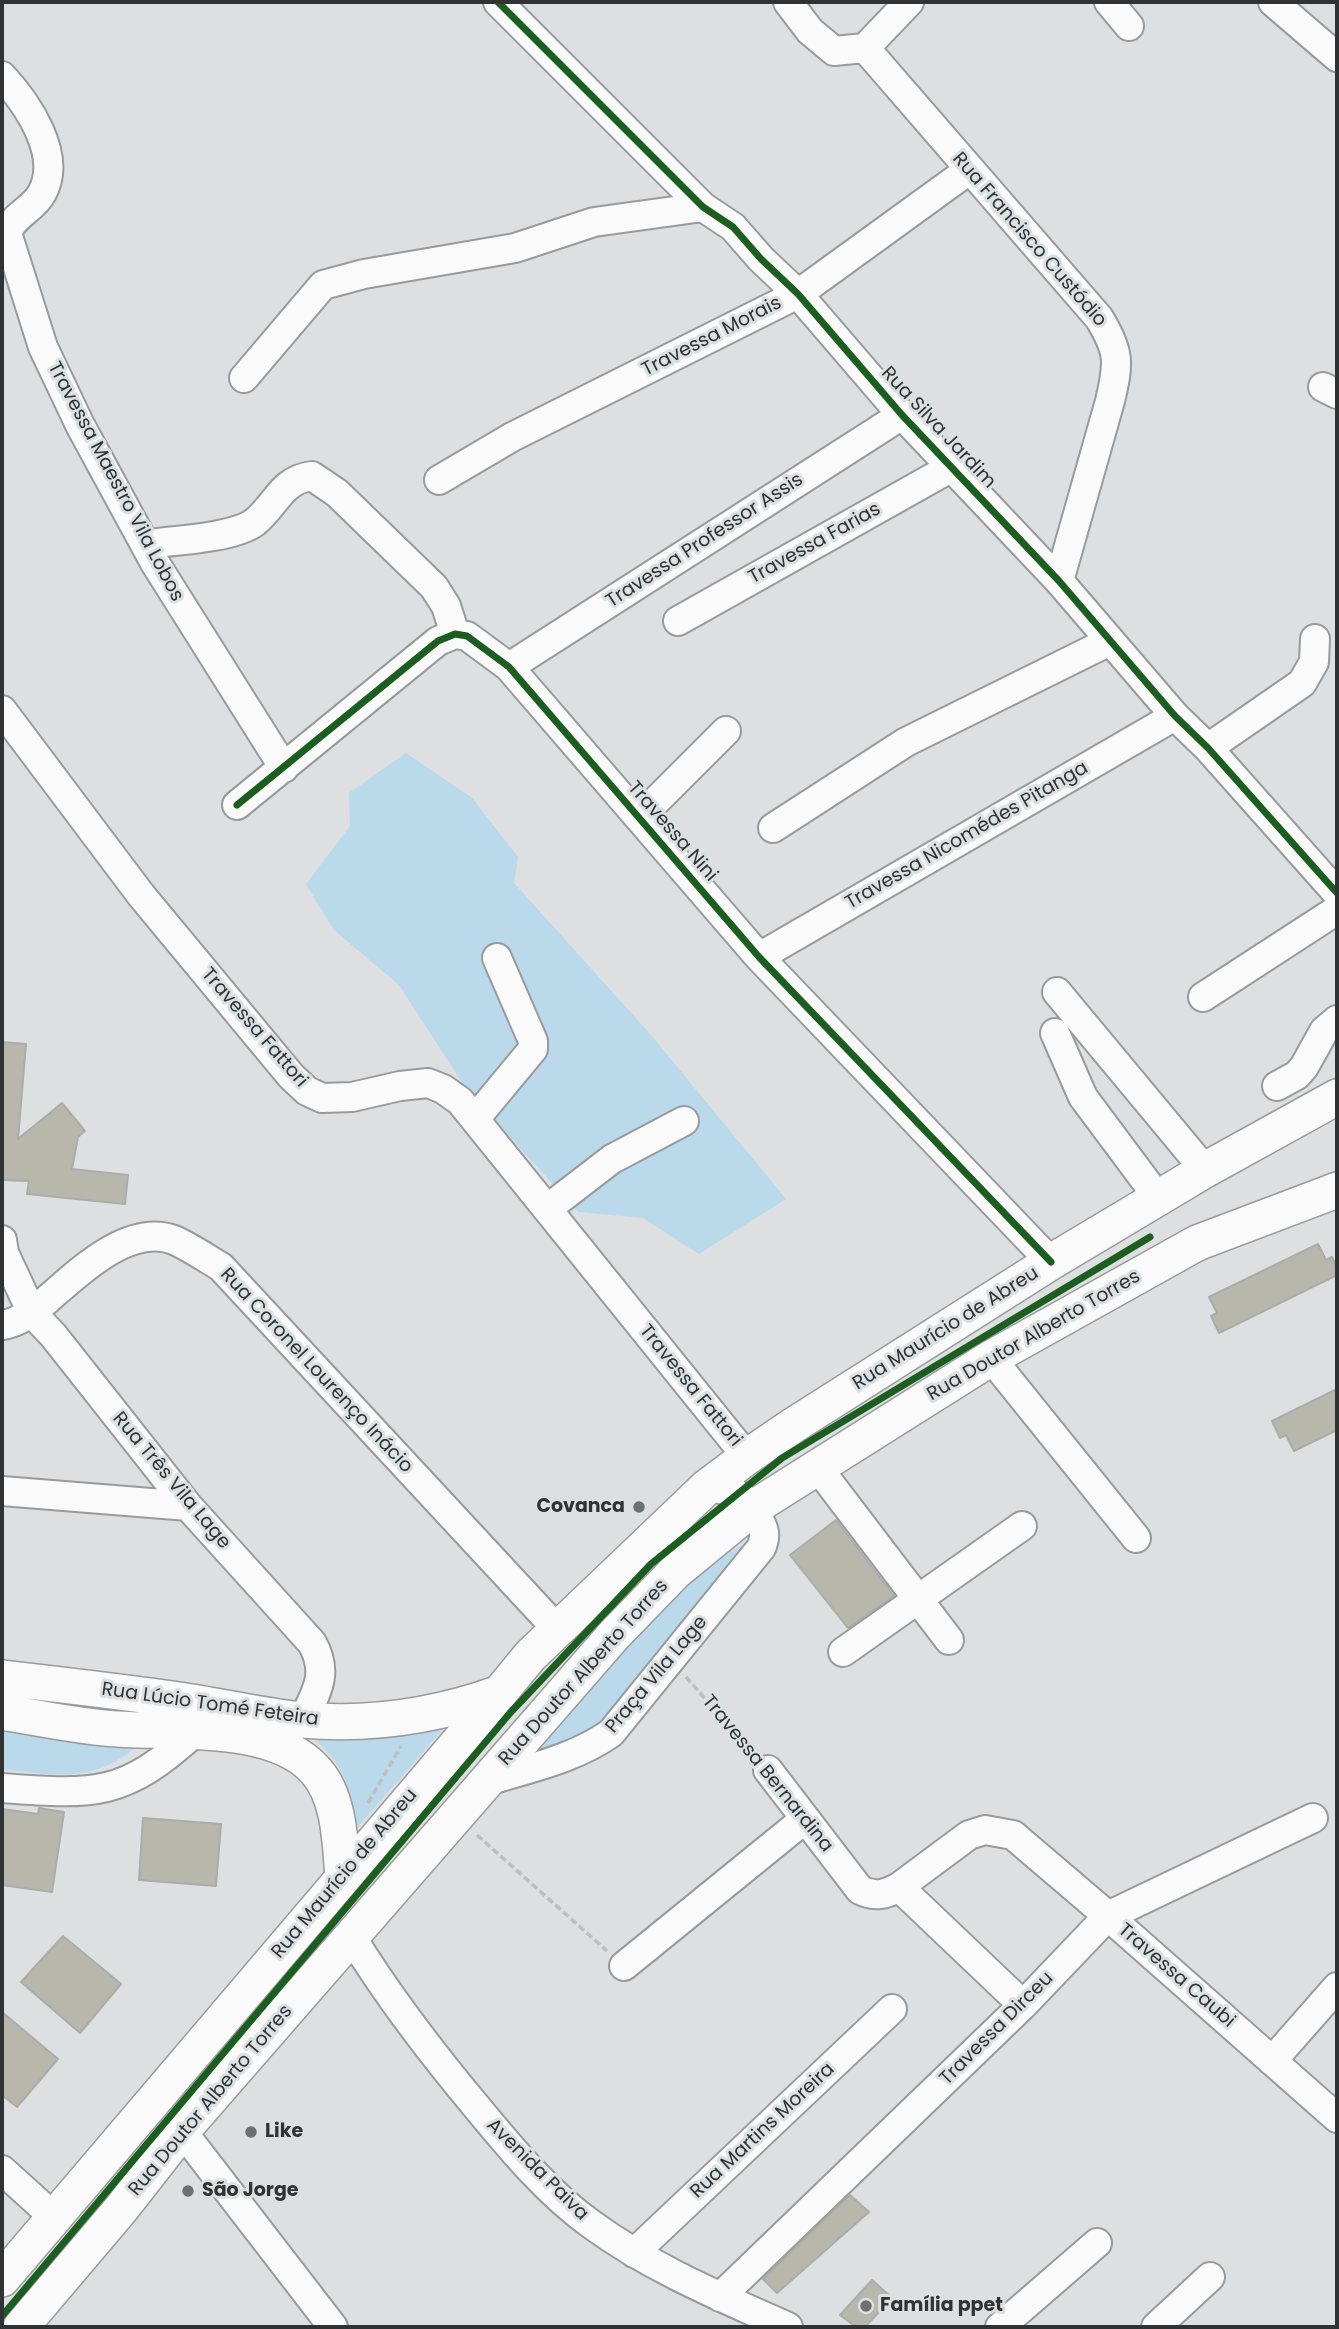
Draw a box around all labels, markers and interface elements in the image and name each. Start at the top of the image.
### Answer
street label: Rua Francisco Custódio [947,148,1111,332]
street label: Travessa Morais [638,292,786,382]
street label: Travessa Maestro Vila Lobos [42,358,188,606]
street label: Rua Silva Jardim [876,363,1000,493]
street label: Travessa Professor Assis [602,469,808,613]
street label: Travessa Farias [745,498,885,590]
street label: Travessa Nicomédes Pitanga [842,757,1092,915]
street label: Travessa Nini [622,777,722,887]
street label: Travessa Fattori [196,964,312,1092]
street label: Rua Maurício de Abreu [849,1262,1043,1396]
street label: Rua Coronel Lourenço Inácio [215,1264,417,1478]
street label: Rua Doutor Alberto Torres [923,1266,1145,1406]
street label: Travessa Fattori [634,1320,746,1452]
street label: Rua Três Vila Lage [107,1408,235,1554]
place label: Covanca [536,1496,625,1518]
marker: Covanca [631,1499,647,1515]
street label: Rua Doutor Alberto Torres [494,1575,674,1771]
street label: Praça Vila Lage [601,1612,713,1738]
street label: Rua Lúcio Tomé Feteira [100,1678,320,1732]
street label: Travessa Bernardina [697,1691,837,1857]
street label: Rua Maurício de Abreu [267,1784,423,1964]
street label: Travessa Caubi [1113,1919,1239,2033]
street label: Travessa Dirceu [936,1968,1058,2090]
street label: Rua Doutor Alberto Torres [124,2001,298,2201]
street label: Rua Martins Moreira [686,2058,840,2204]
street label: Avenida Paiva [481,2114,593,2226]
place label: Like [265,2121,303,2143]
marker: Like [243,2124,259,2140]
place label: São Jorge [202,2180,299,2202]
marker: São Jorge [180,2183,196,2199]
place label: Família ppet [880,2295,1003,2317]
marker: Família ppet [858,2298,874,2314]

